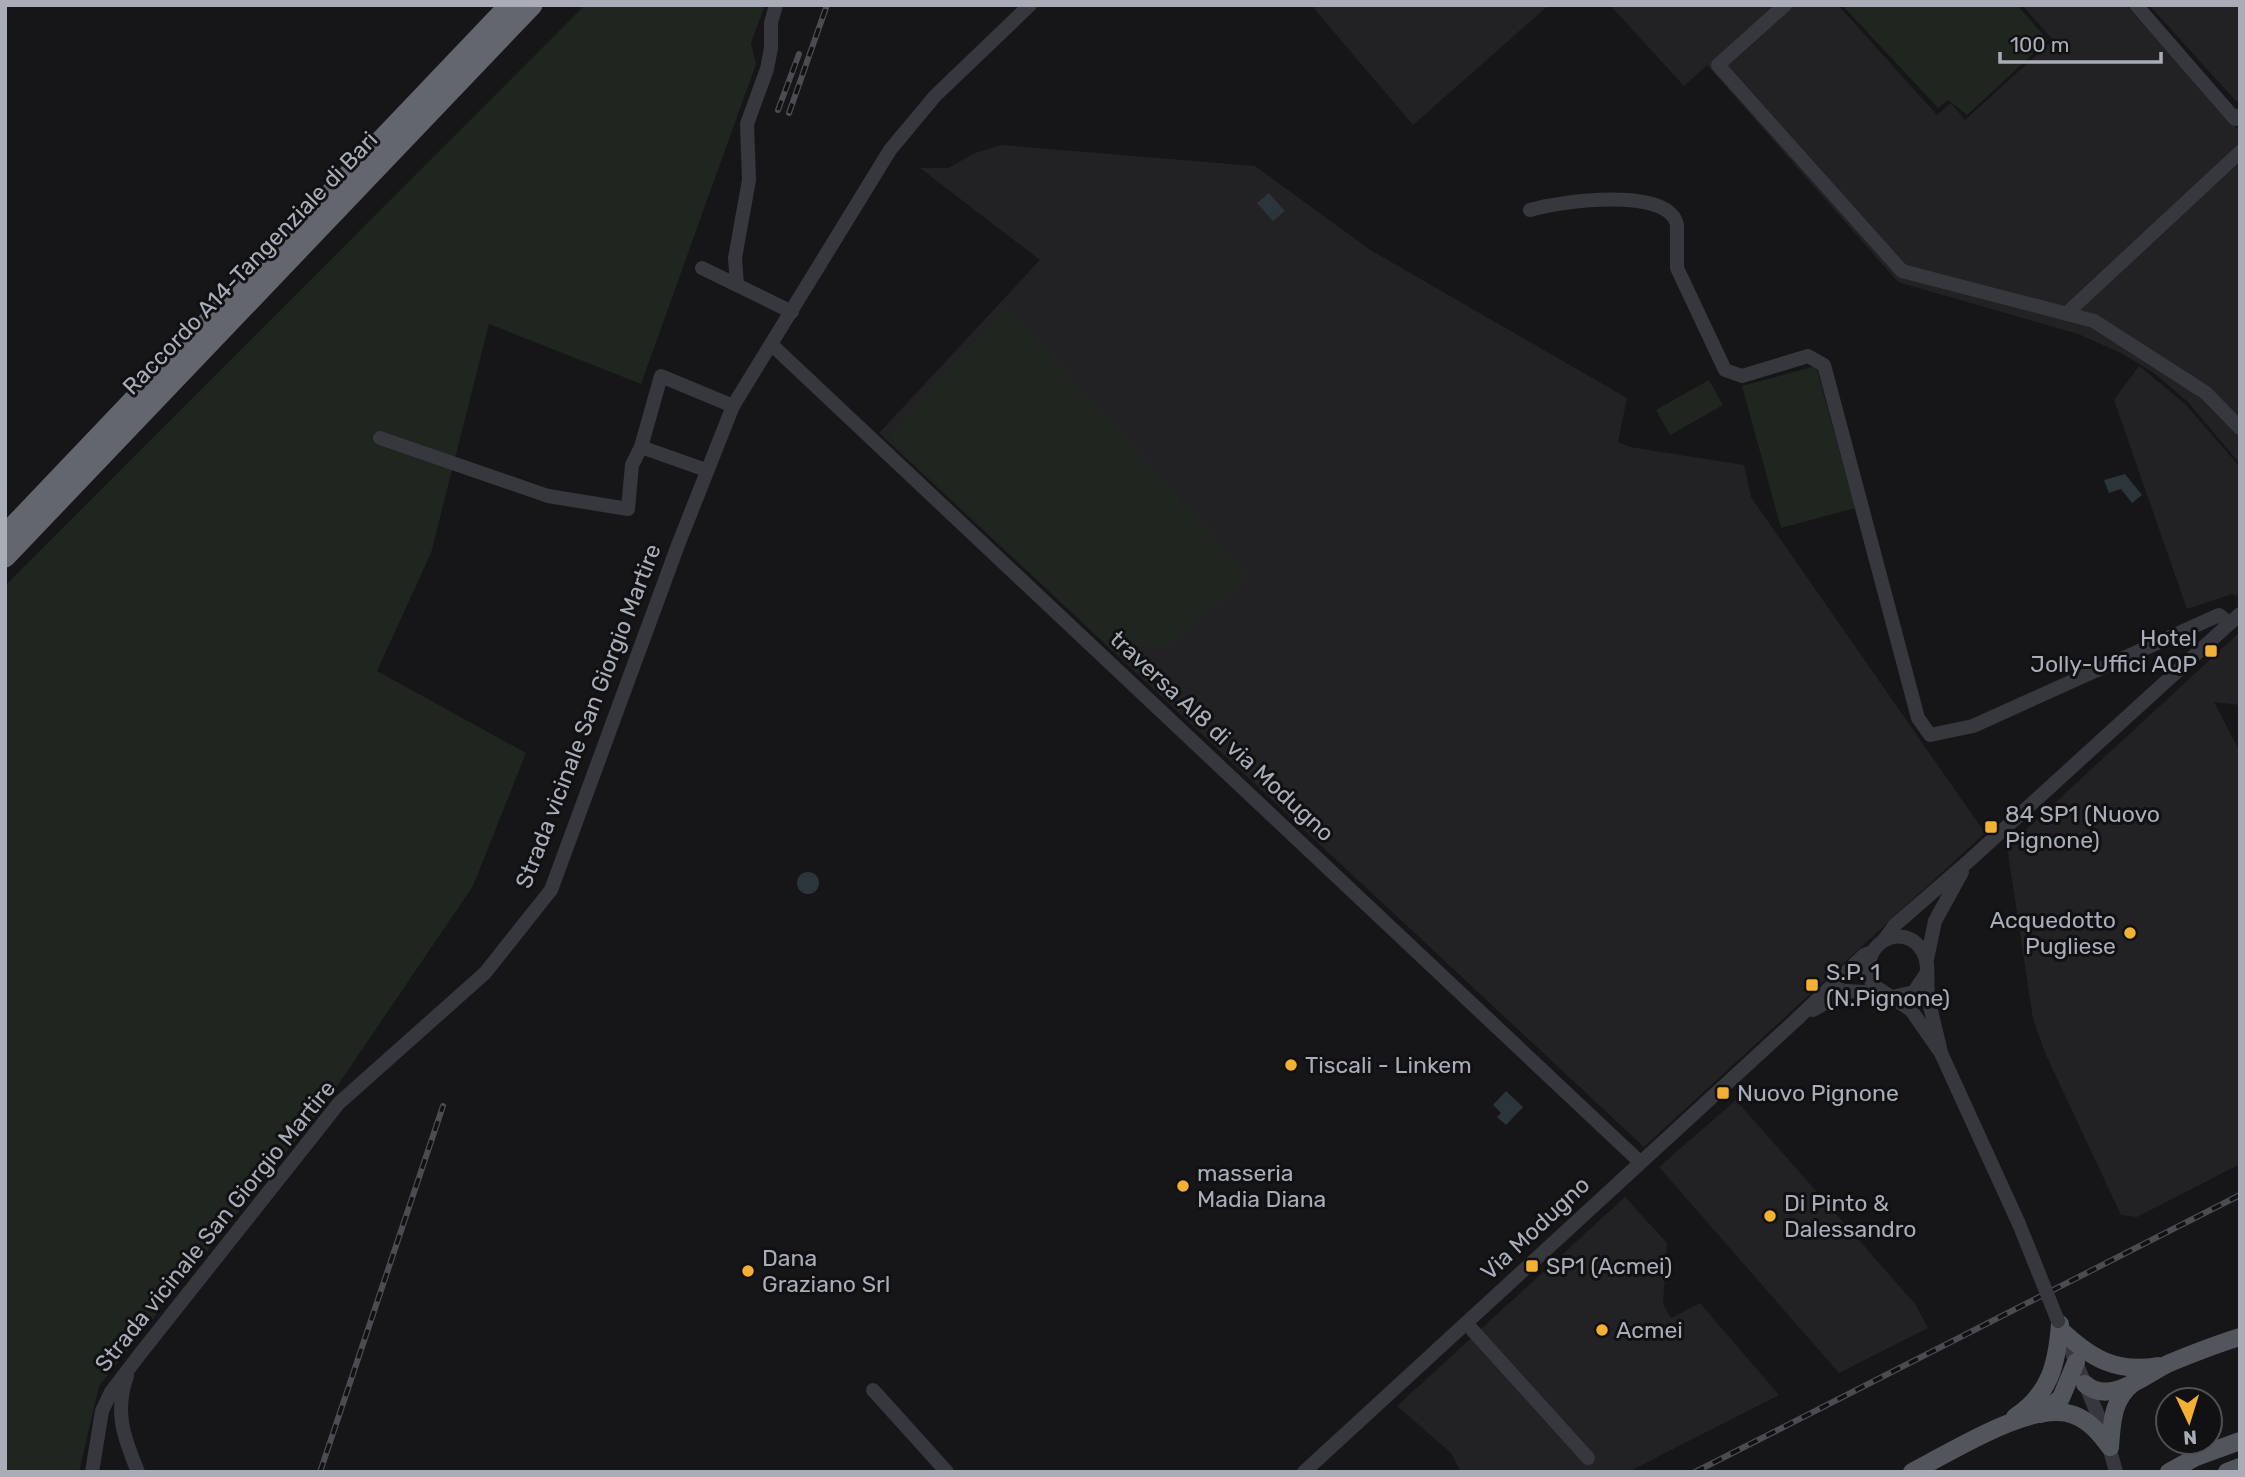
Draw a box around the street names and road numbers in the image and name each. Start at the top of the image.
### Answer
street label: Raccordo A14-Tangenziale di Bari [117,126,383,400]
street label: Strada vicinale San Giorgio Martire [509,540,667,892]
street label: traversa AI8 di via Modugno [1104,625,1340,847]
street label: Strada vicinale San Giorgio Martire [89,1075,341,1377]
street label: Via Modugno [1475,1170,1595,1286]

